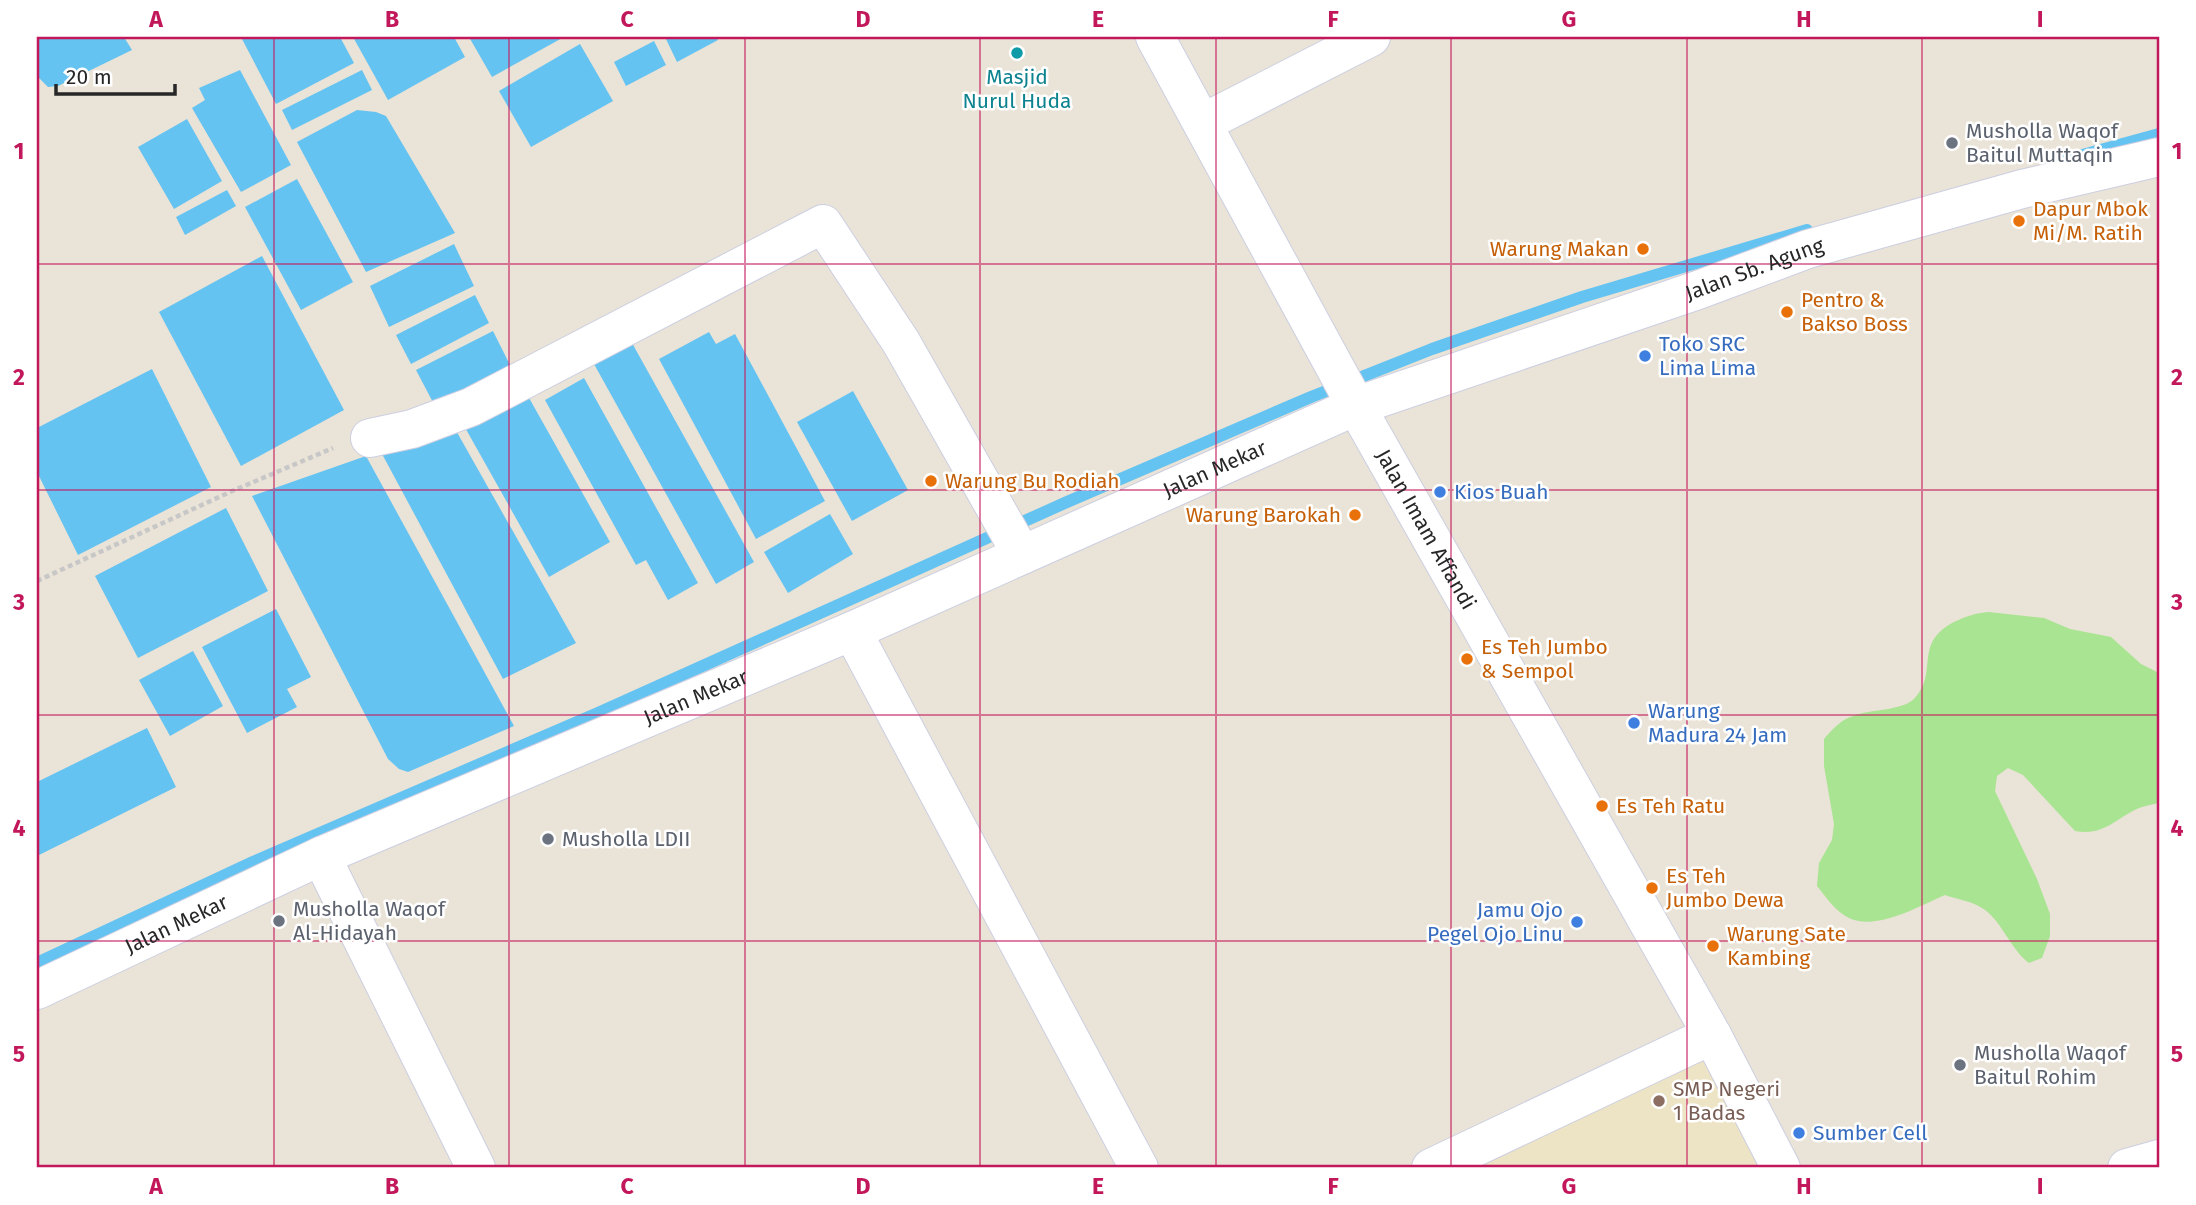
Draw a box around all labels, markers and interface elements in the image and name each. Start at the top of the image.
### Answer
text: A [148,5,163,33]
text: B [385,5,399,33]
text: C [620,5,634,33]
text: D [856,5,871,33]
text: E [1092,5,1104,33]
text: F [1327,5,1339,33]
text: G [1562,5,1576,33]
text: H [1796,5,1812,33]
text: I [2037,5,2043,33]
marker: Masjid Nurul Huda [1009,45,1025,61]
scale bar [56,52,175,96]
text: 20 m [66,64,112,90]
place label: Masjid Nurul Huda [962,64,1072,114]
place label: Musholla Waqof Baitul Muttaqin [1966,118,2120,168]
marker: Musholla Waqof Baitul Muttaqin [1944,135,1960,151]
text: 1 [14,137,24,165]
text: 1 [2172,137,2182,165]
place label: Dapur Mbok Mi/M. Ratih [2033,196,2148,246]
marker: Dapur Mbok Mi/M. Ratih [2011,213,2027,229]
street label: Jalan Sb. Agung [1682,232,1827,306]
place label: Warung Makan [1490,236,1629,262]
marker: Warung Makan [1635,241,1651,257]
place label: Pentro & Bakso Boss [1801,287,1908,337]
marker: Pentro & Bakso Boss [1779,304,1795,320]
place label: Toko SRC Lima Lima [1659,331,1756,381]
marker: Toko SRC Lima Lima [1637,348,1653,364]
text: 2 [13,363,25,391]
text: 2 [2171,363,2183,391]
street label: Jalan Mekar [1159,435,1271,504]
street label: Jalan Imam Affandi [1370,445,1482,614]
place label: Warung Bu Rodiah [945,468,1120,494]
marker: Warung Bu Rodiah [923,473,939,489]
place label: Kios Buah [1454,479,1549,505]
marker: Kios Buah [1432,484,1448,500]
place label: Warung Barokah [1186,502,1341,528]
marker: Warung Barokah [1347,507,1363,523]
text: 3 [12,588,25,616]
text: 3 [2170,588,2183,616]
place label: Es Teh Jumbo & Sempol [1481,634,1608,684]
marker: Es Teh Jumbo & Sempol [1459,651,1475,667]
street label: Jalan Mekar [640,664,752,731]
place label: Warung Madura 24 Jam [1648,698,1787,748]
marker: Warung Madura 24 Jam [1626,715,1642,731]
place label: Es Teh Ratu [1616,793,1725,819]
marker: Es Teh Ratu [1594,798,1610,814]
text: 4 [13,814,26,842]
text: 4 [2171,814,2184,842]
place label: Musholla LDII [562,826,691,852]
marker: Musholla LDII [540,831,556,847]
place label: Es Teh Jumbo Dewa [1666,863,1784,913]
marker: Es Teh Jumbo Dewa [1644,880,1660,896]
street label: Jalan Mekar [121,889,232,960]
place label: Musholla Waqof Al-Hidayah [293,896,447,946]
place label: Jamu Ojo Pegel Ojo Linu [1427,897,1563,947]
marker: Musholla Waqof Al-Hidayah [271,913,287,929]
marker: Jamu Ojo Pegel Ojo Linu [1569,914,1585,930]
place label: Warung Sate Kambing [1727,921,1846,971]
marker: Warung Sate Kambing [1705,938,1721,954]
text: 5 [13,1040,25,1068]
place label: Musholla Waqof Baitul Rohim [1974,1040,2128,1090]
text: 5 [2171,1040,2183,1068]
marker: Musholla Waqof Baitul Rohim [1952,1057,1968,1073]
place label: SMP Negeri 1 Badas [1673,1076,1780,1126]
marker: SMP Negeri 1 Badas [1651,1093,1667,1109]
place label: Sumber Cell [1813,1120,1927,1146]
marker: Sumber Cell [1791,1125,1807,1141]
text: A [148,1172,163,1200]
text: B [385,1172,399,1200]
text: C [620,1172,634,1200]
text: D [856,1172,871,1200]
text: E [1092,1172,1104,1200]
text: F [1327,1172,1339,1200]
text: G [1562,1172,1576,1200]
text: H [1796,1172,1812,1200]
text: I [2037,1172,2043,1200]

